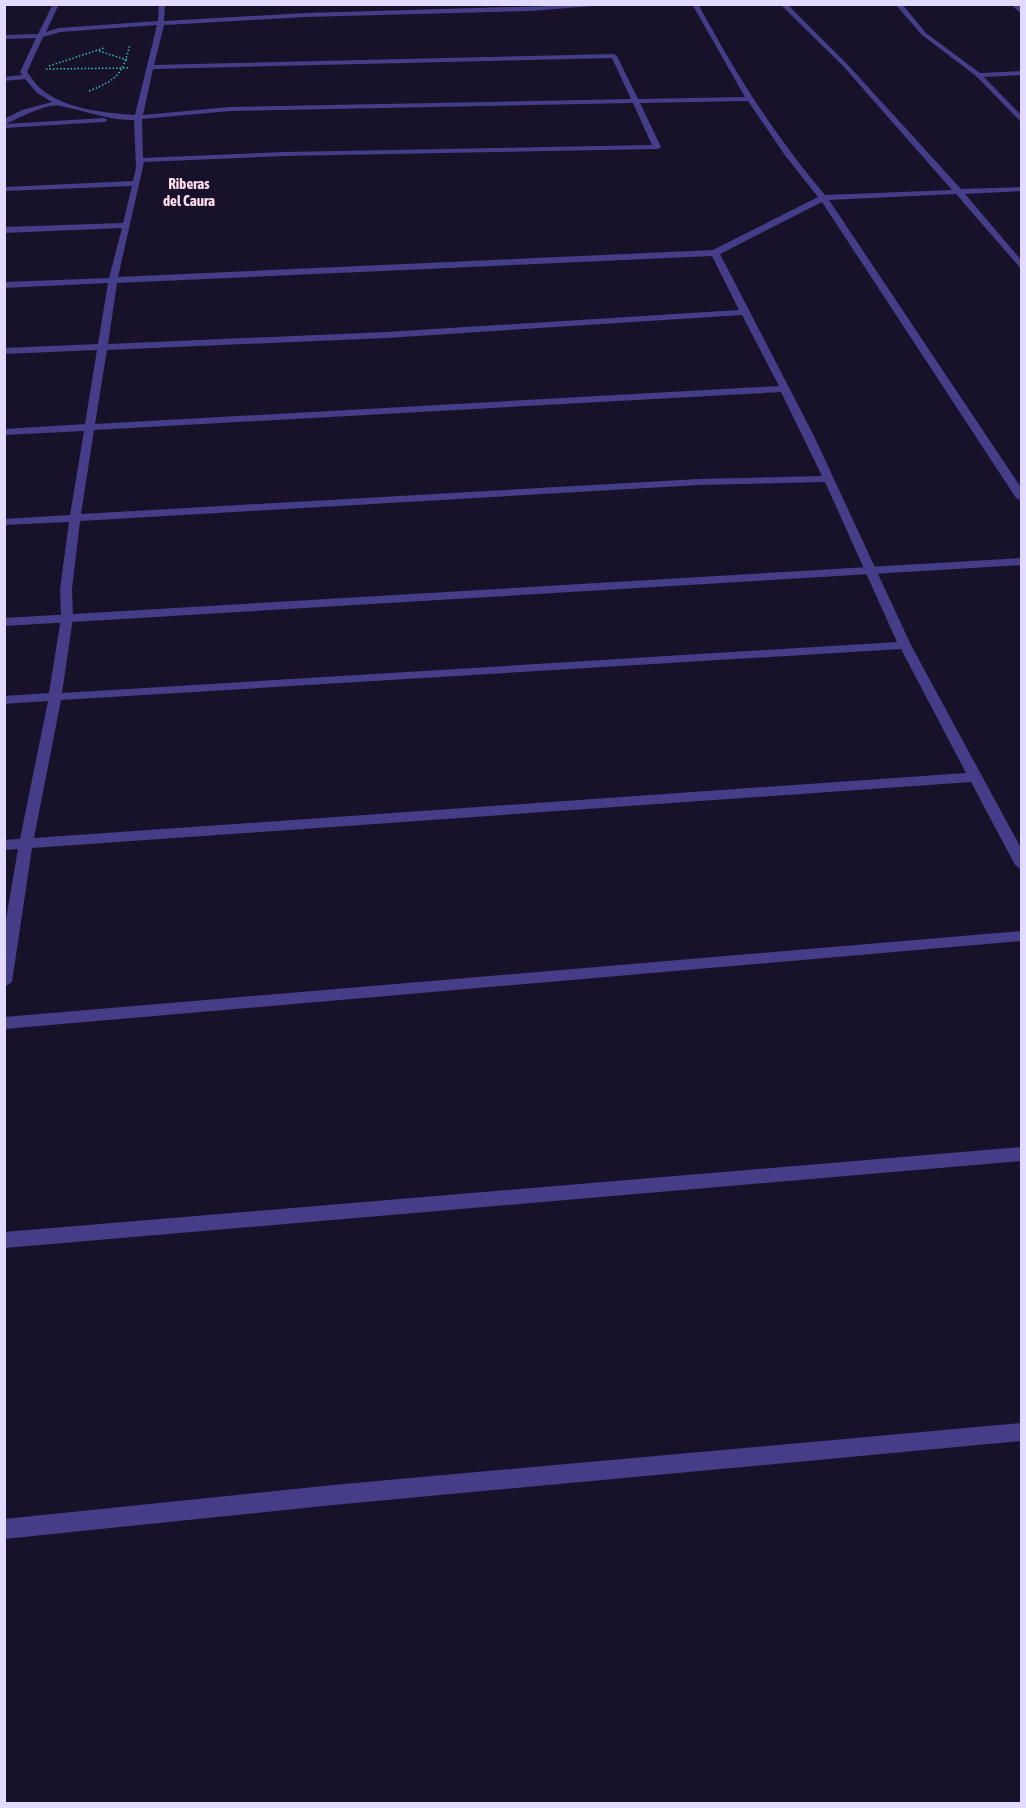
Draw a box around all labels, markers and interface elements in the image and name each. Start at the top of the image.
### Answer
district label: Riberas del Caura [163,175,215,209]

